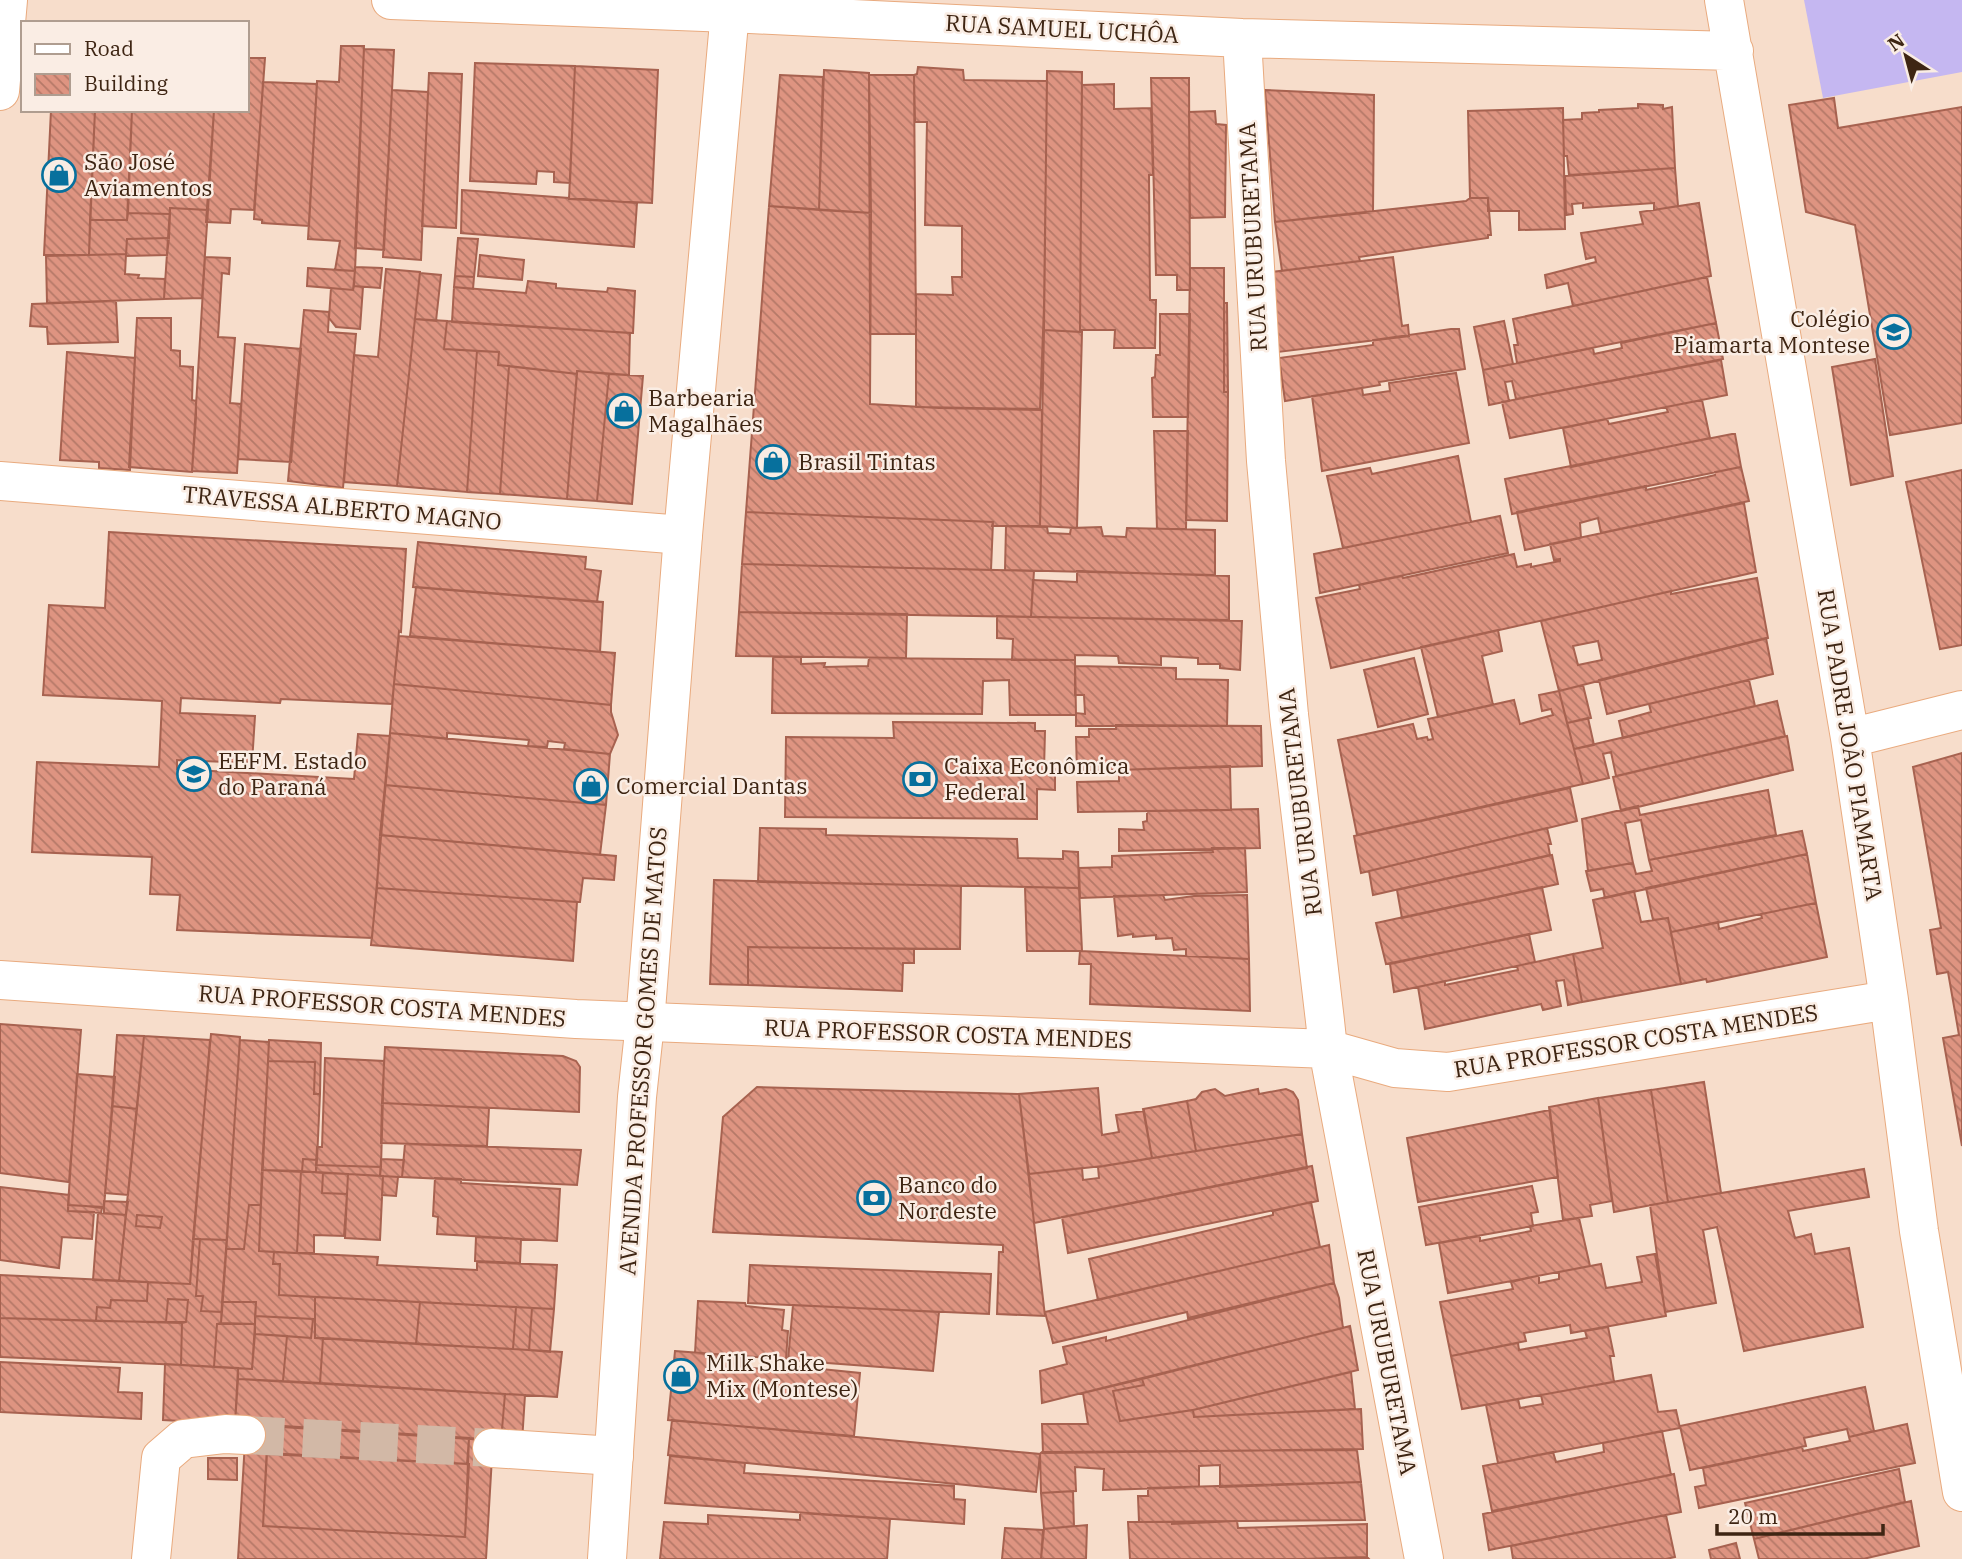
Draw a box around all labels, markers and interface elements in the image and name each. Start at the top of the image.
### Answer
street label: RUA SAMUEL UCHÔA [944,7,1180,49]
legend [21,21,248,112]
north arrow [1871,21,1941,91]
text: N [1883,28,1909,56]
text: Road [84,34,134,62]
text: Building [84,69,169,97]
street label: RUA URUBURETAMA [1231,121,1273,352]
place label: São José Aviamentos [84,146,213,202]
shop icon: São José Aviamentos [40,156,78,194]
place label: Colégio Piamarta Montese [1673,303,1870,359]
school or university icon: Colégio Piamarta Montese [1875,313,1913,351]
place label: Barbearia Magalhães [648,382,763,438]
shop icon: Barbearia Magalhães [605,392,643,430]
shop icon: Brasil Tintas [754,443,792,481]
place label: Brasil Tintas [798,446,936,476]
street label: TRAVESSA ALBERTO MAGNO [181,478,503,536]
street label: RUA PADRE JOÃO PIAMARTA [1812,587,1890,903]
street label: RUA URUBURETAMA [1270,686,1328,918]
place label: EEFM. Estado do Paraná [218,745,367,801]
place label: Caixa Econômica Federal [944,750,1130,806]
school or university icon: EEFM. Estado do Paraná [175,755,213,793]
bank icon: Caixa Econômica Federal [901,760,939,798]
shop icon: Comercial Dantas [572,767,610,805]
place label: Comercial Dantas [616,770,807,800]
street label: AVENIDA PROFESSOR GOMES DE MATOS [611,826,673,1276]
street label: RUA PROFESSOR COSTA MENDES [197,977,567,1033]
street label: RUA PROFESSOR COSTA MENDES [1452,996,1820,1084]
street label: RUA PROFESSOR COSTA MENDES [763,1012,1133,1054]
place label: Banco do Nordeste [898,1169,998,1225]
bank icon: Banco do Nordeste [855,1179,893,1217]
street label: RUA URUBURETAMA [1351,1246,1425,1478]
place label: Milk Shake Mix (Montese) [706,1347,858,1403]
shop icon: Milk Shake Mix (Montese) [662,1357,700,1395]
scale bar [1717,1492,1883,1536]
text: 20 m [1728,1502,1778,1530]

